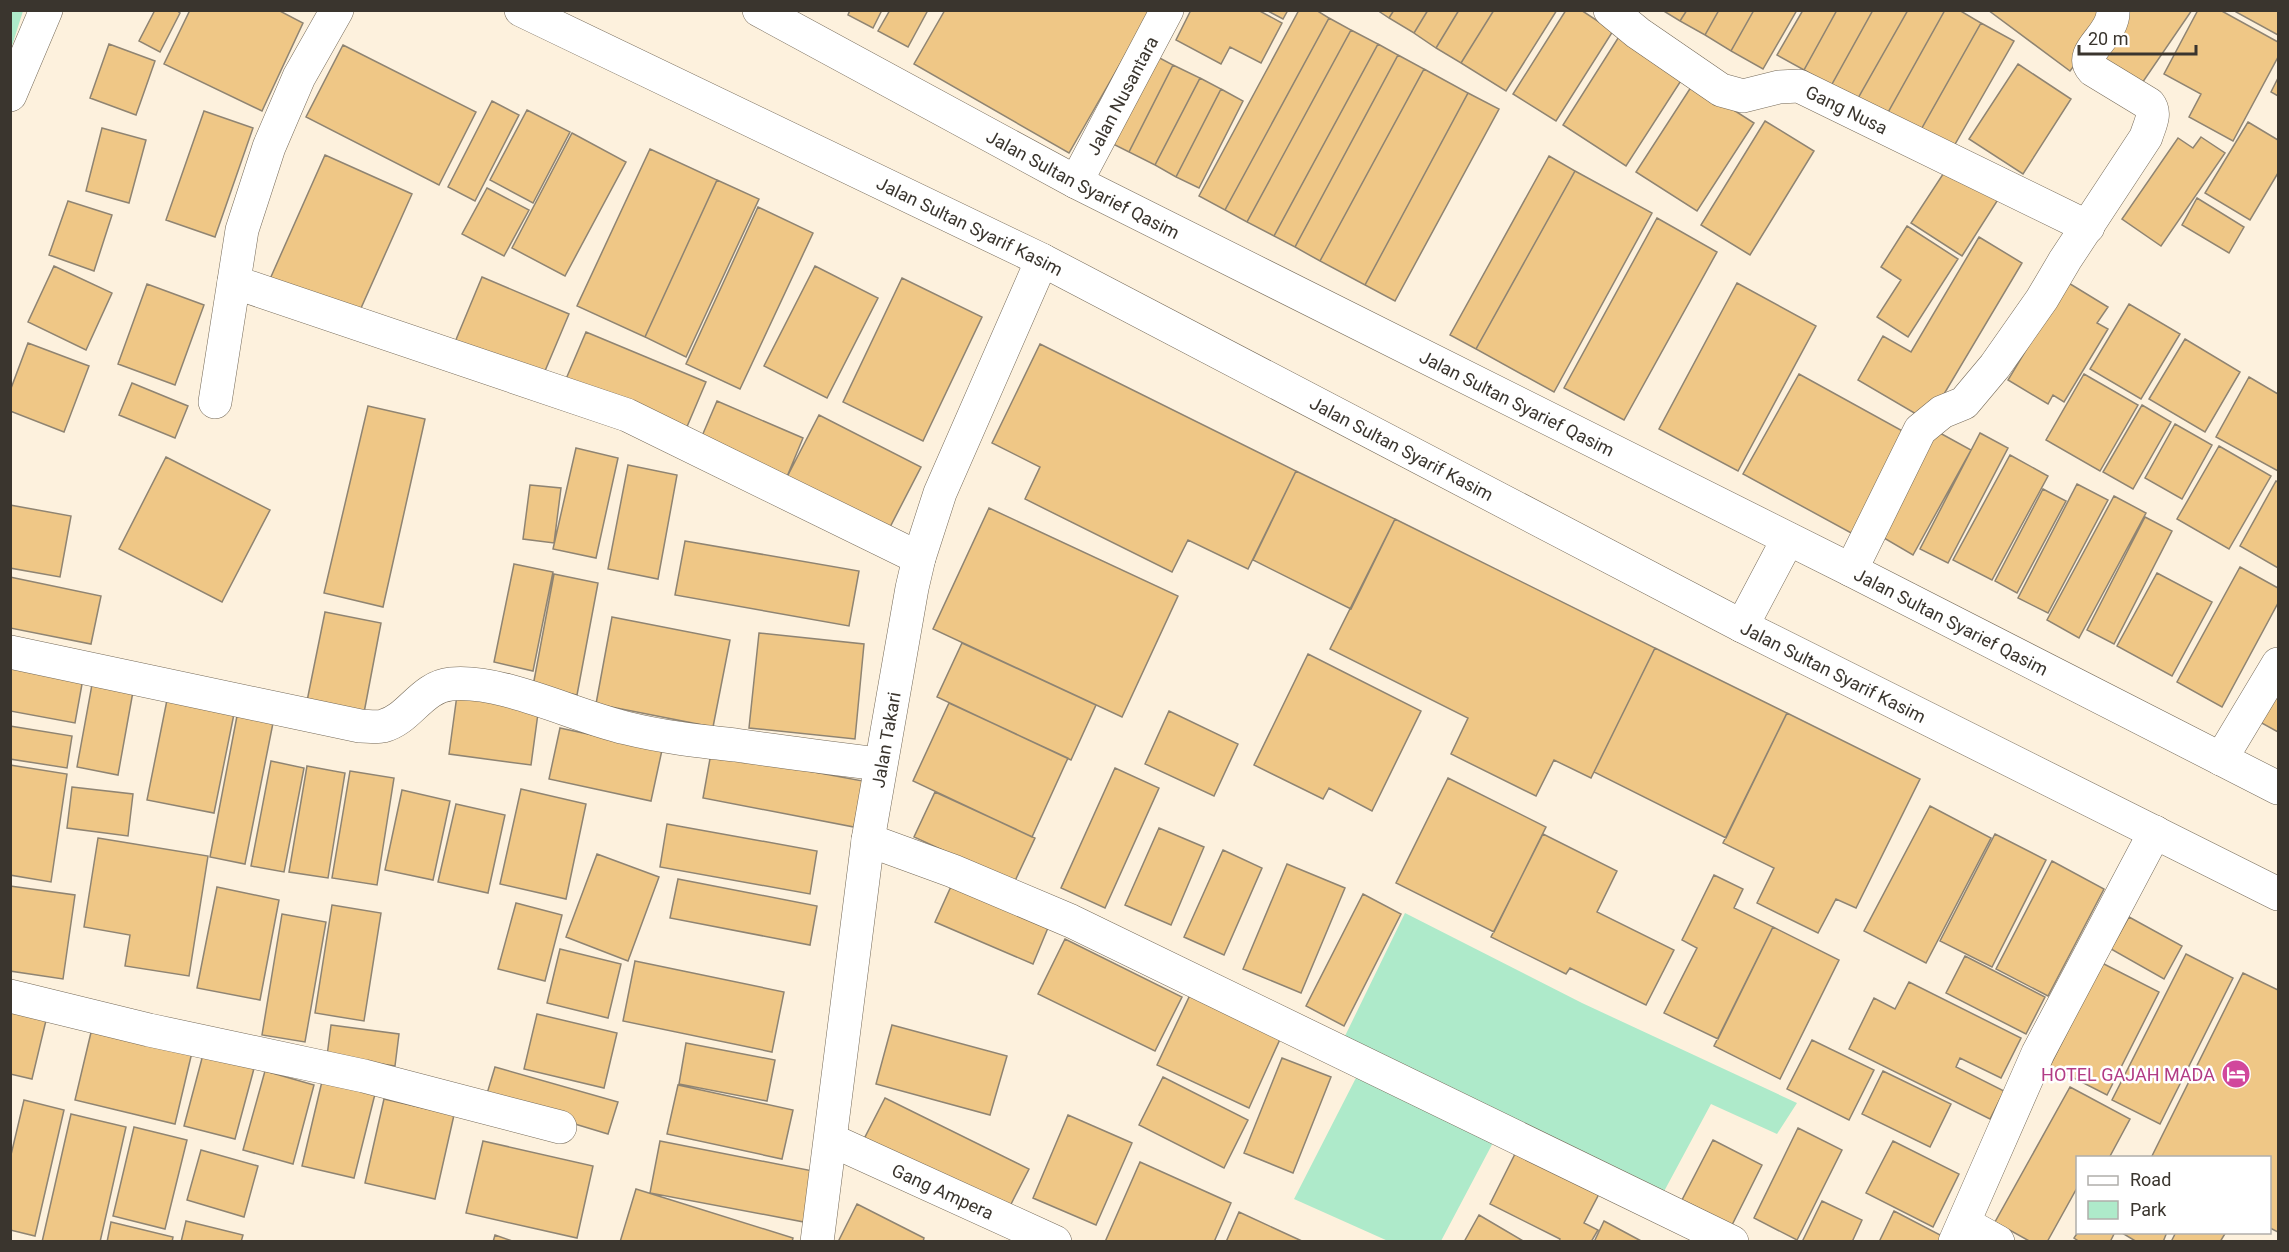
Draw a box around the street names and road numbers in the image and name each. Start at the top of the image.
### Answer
street label: Jalan Nusantara [1082,32,1162,158]
street label: Gang Nusa [1802,80,1891,138]
street label: Jalan Sultan Syarief Qasim [983,125,1183,243]
street label: Jalan Sultan Syarif Kasim [873,172,1067,280]
street label: Jalan Sultan Syarief Qasim [1416,345,1618,460]
street label: Jalan Sultan Syarif Kasim [1307,392,1497,505]
street label: Jalan Sultan Syarief Qasim [1851,563,2052,679]
street label: Jalan Sultan Syarif Kasim [1737,617,1929,727]
street label: Jalan Takari [867,690,904,789]
street label: Gang Ampera [889,1159,997,1223]

